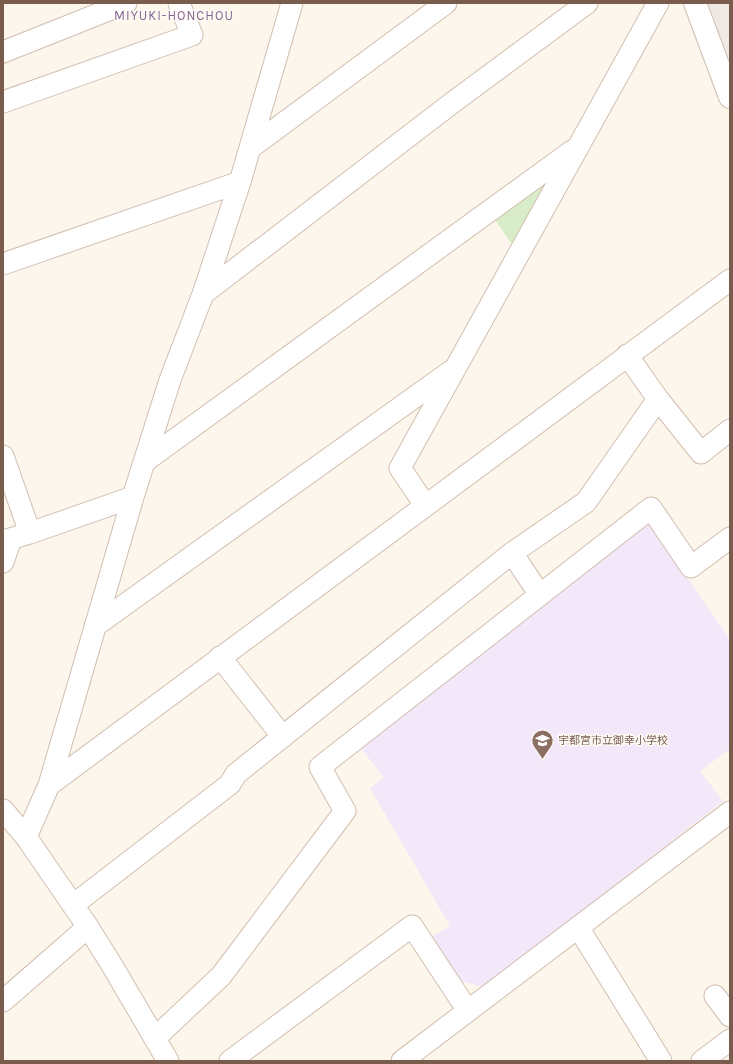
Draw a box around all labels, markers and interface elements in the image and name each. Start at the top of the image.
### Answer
district label: MIYUKI-HONCHOU [114,8,234,23]
school or university icon: 宇都宮市立御幸小学校 [530,727,556,760]
place label: 宇都宮市立御幸小学校 [558,734,668,747]

